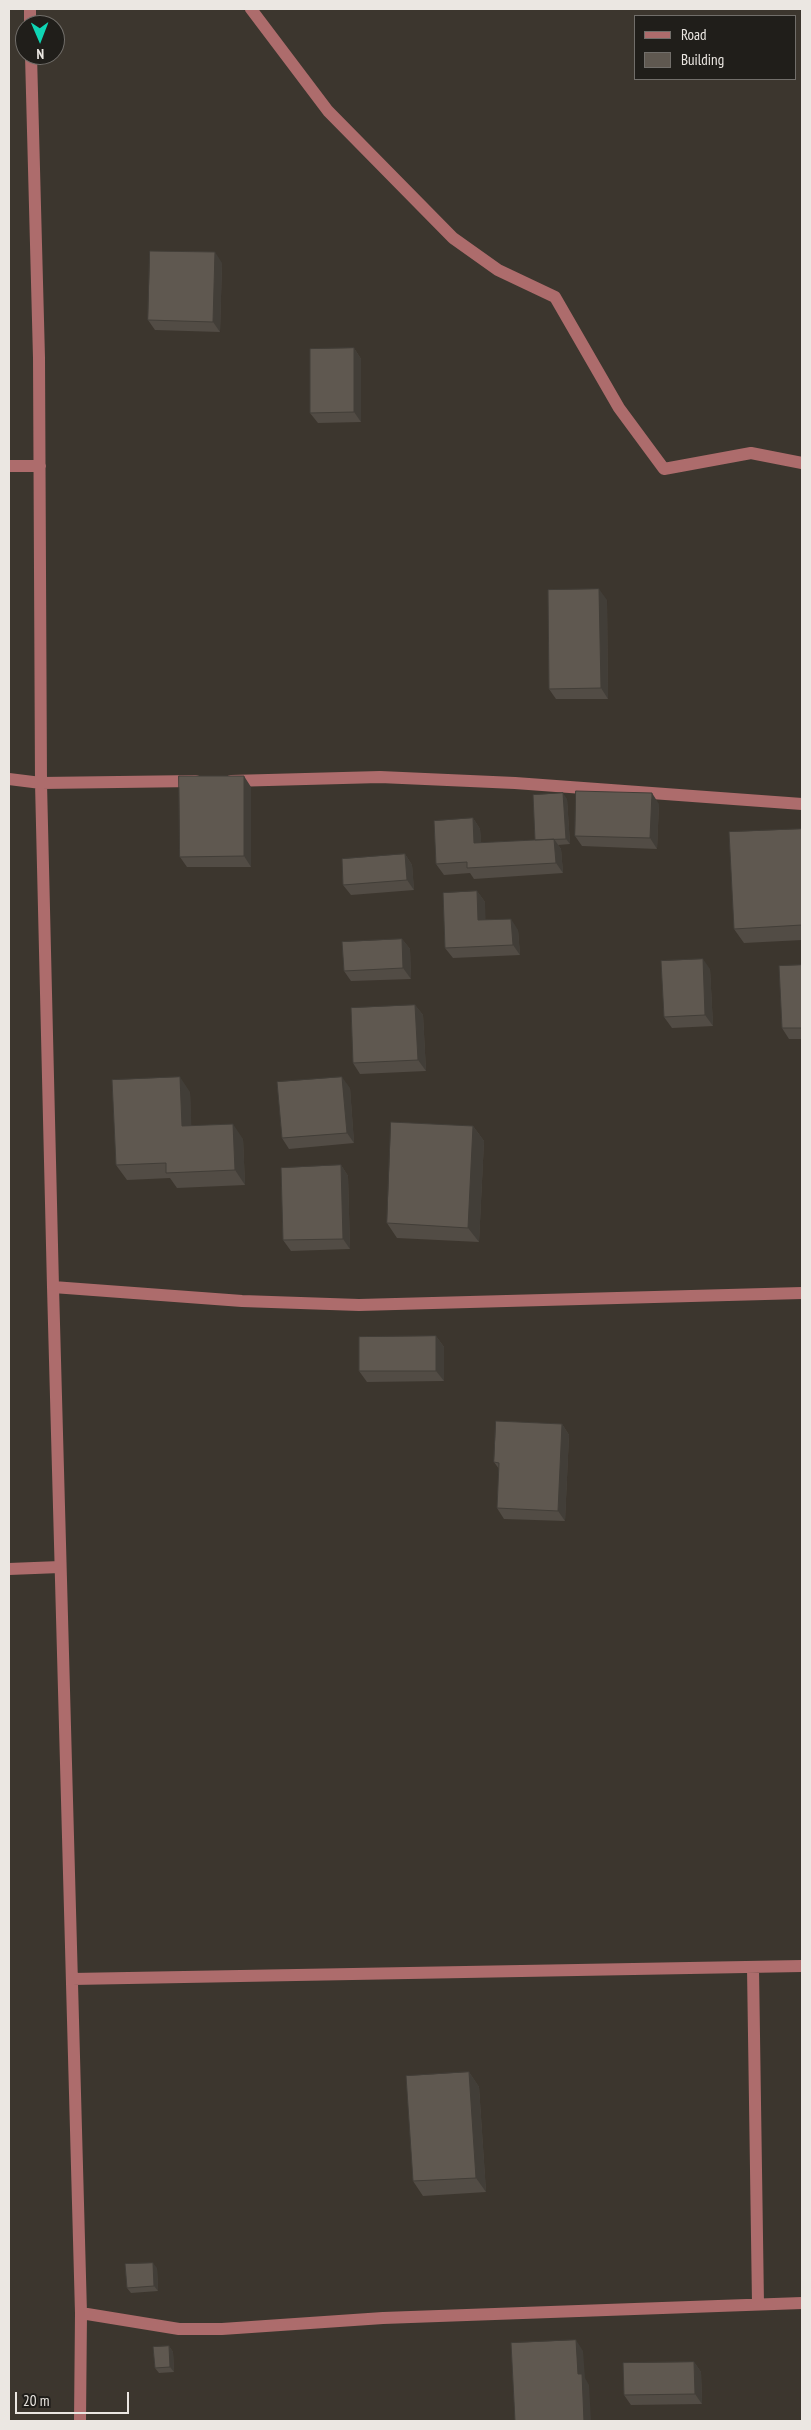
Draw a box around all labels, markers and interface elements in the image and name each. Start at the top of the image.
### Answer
north arrow [15,15,65,65]
legend [634,15,796,80]
text: Road [681,25,707,44]
text: N [36,45,44,63]
text: Building [681,50,724,69]
scale bar [18,2382,131,2414]
text: 20 m [23,2391,49,2410]

